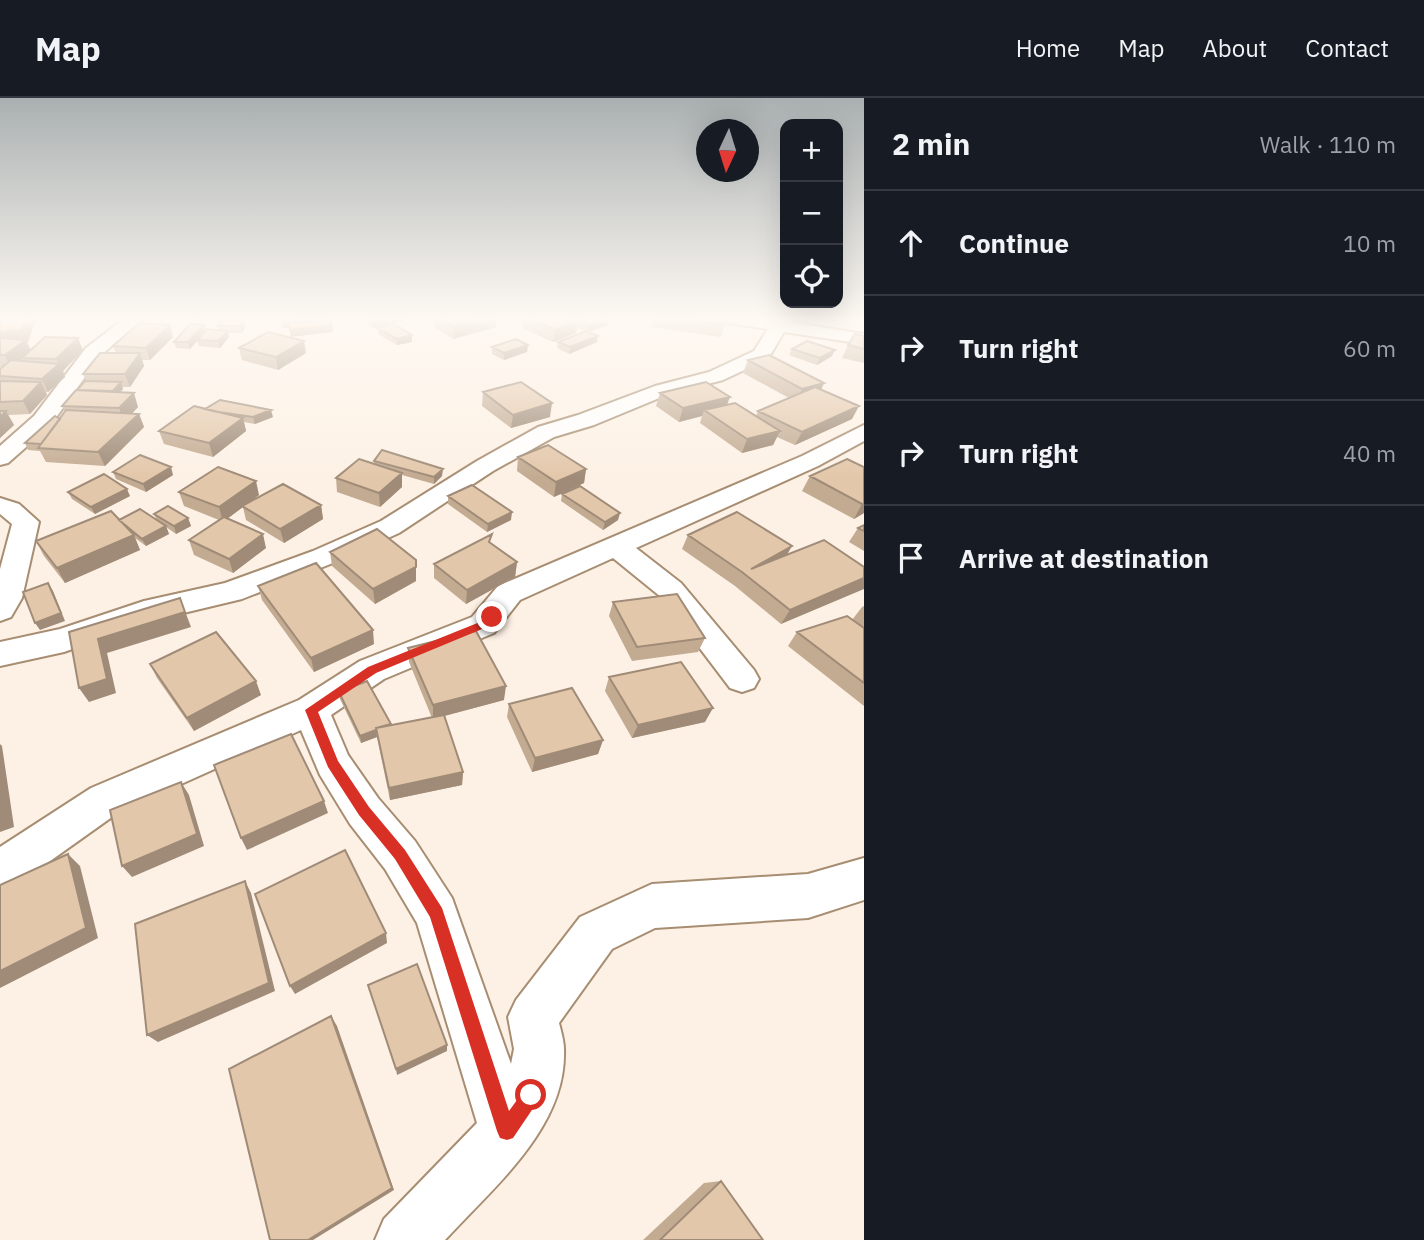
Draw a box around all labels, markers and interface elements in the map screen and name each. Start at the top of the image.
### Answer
text: Map [35,27,101,70]
text: Home [1016,32,1080,64]
text: Map [1118,32,1164,64]
text: About [1202,32,1267,64]
text: Contact [1305,32,1389,64]
north arrow [696,119,759,182]
map controls [780,119,843,308]
button: + [780,119,843,182]
text: 2 min [892,124,970,163]
text: Walk · 110 m [1260,129,1396,159]
button: − [780,182,843,245]
icon: ahead [892,224,930,262]
text: Continue [959,226,1069,260]
text: 10 m [1343,228,1396,258]
button: locate [780,245,843,308]
icon: right [892,329,930,367]
text: Turn right [959,331,1078,365]
text: 60 m [1343,333,1396,363]
icon: right [892,434,930,472]
text: Turn right [959,436,1078,470]
text: 40 m [1343,438,1396,468]
icon: arrive [892,539,930,577]
text: Arrive at destination [959,541,1209,575]
route end [476,601,507,632]
route start [515,1079,546,1110]

